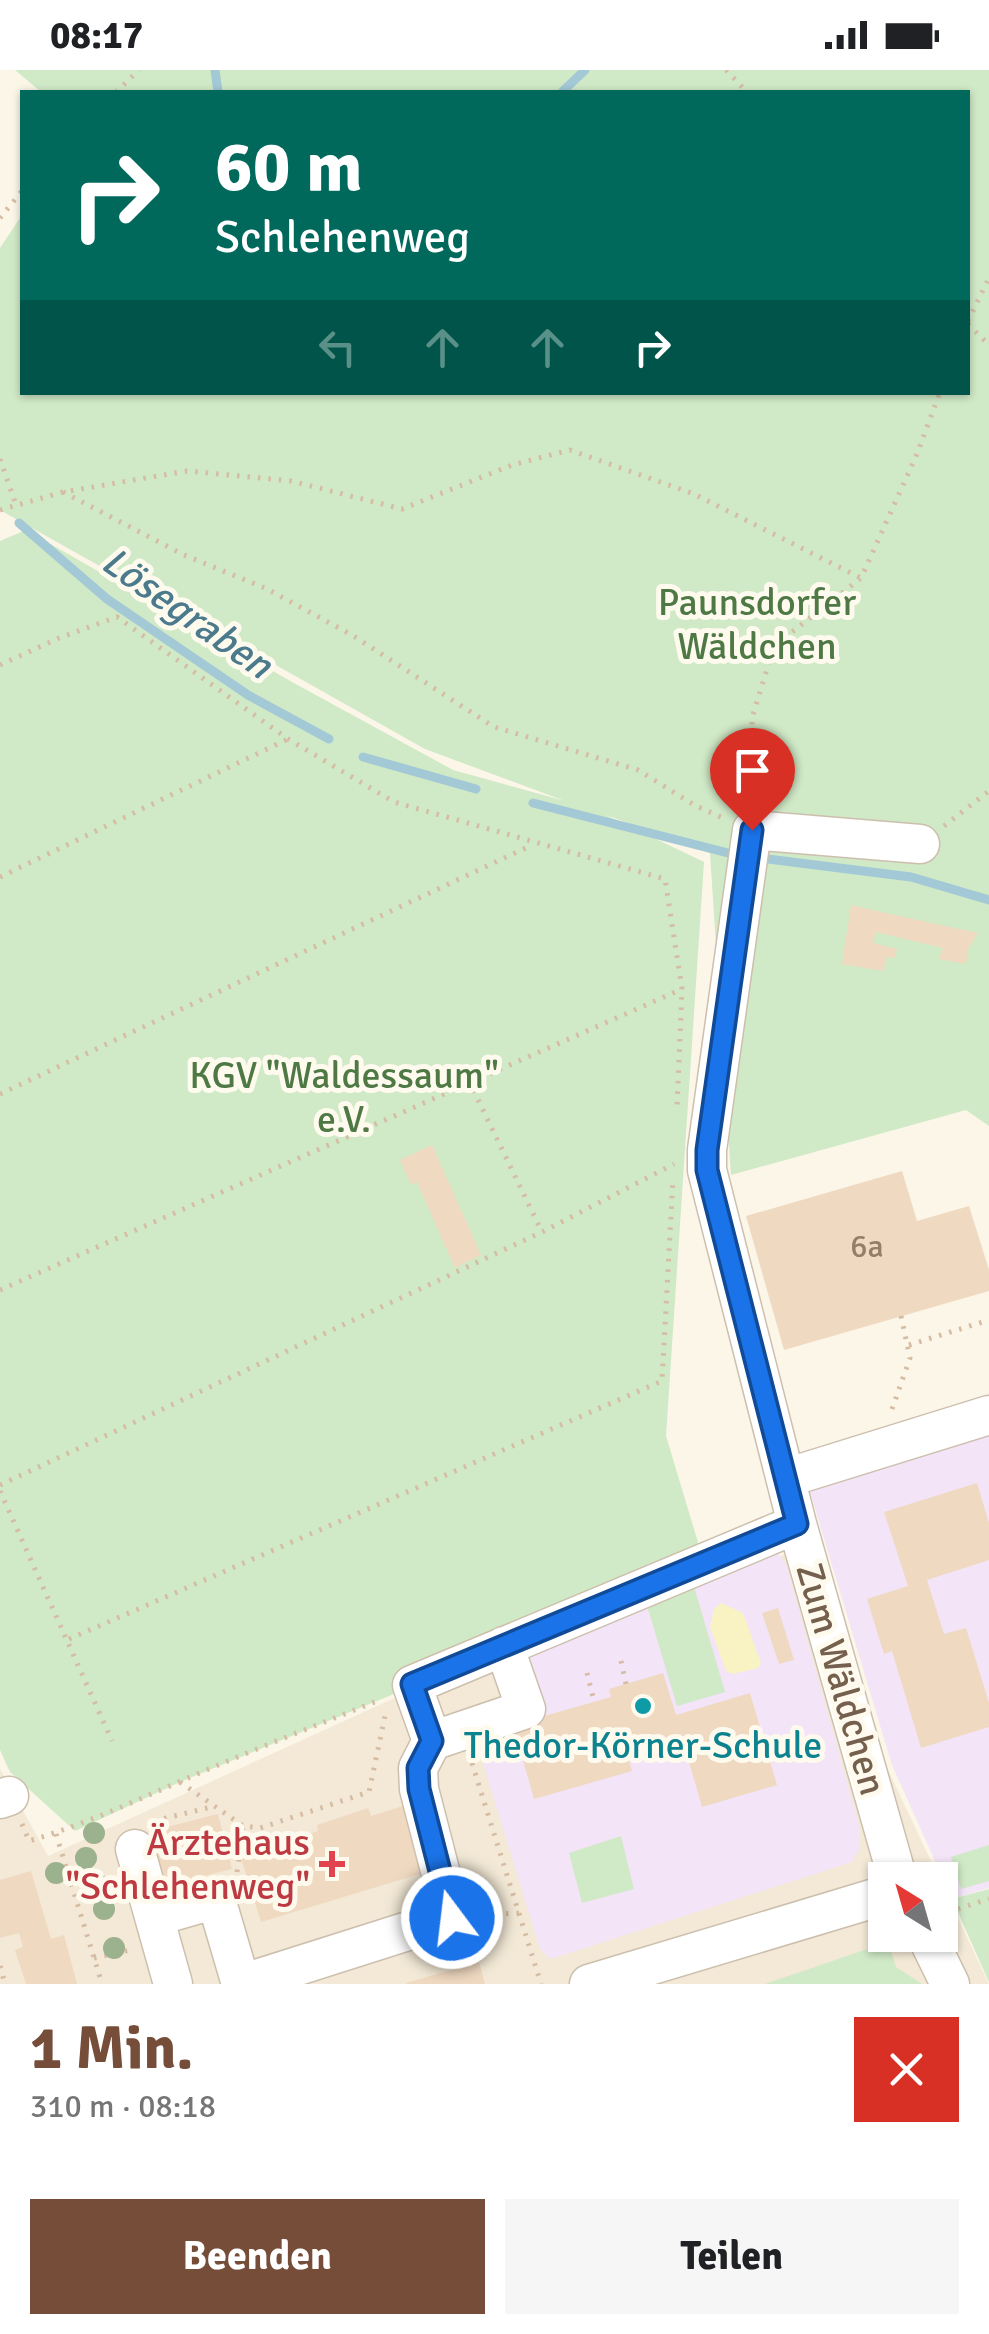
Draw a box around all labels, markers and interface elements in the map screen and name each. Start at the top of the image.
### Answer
text: 08:17 [50,12,143,59]
text: 60 m [215,124,363,210]
icon: right [50,130,180,260]
text: Schlehenweg [215,210,470,265]
icon: left [310,320,365,375]
icon: ahead [415,320,470,375]
icon: ahead [520,320,575,375]
icon: right [625,320,680,375]
water label: Lösegraben [92,536,283,691]
park label: Paunsdorfer Wäldchen [658,579,856,670]
pin [710,728,795,831]
icon: arrive [725,743,780,798]
park label: KGV "Waldessaum" e.V. [189,1052,499,1143]
house number: 6a [850,1227,884,1266]
street label: Zum Wäldchen [785,1557,897,1801]
marker: Thedor-Körner-Schule [632,1695,654,1717]
place label: Thedor-Körner-Schule [464,1722,822,1769]
place label: Ärztehaus "Schlehenweg" [65,1819,310,1910]
marker: Ärztehaus "Schlehenweg" [319,1851,345,1877]
north arrow [868,1862,958,1952]
map controls [868,1862,958,1952]
position arrow [400,1866,504,1970]
text: 1 Min. [30,2012,194,2086]
button: close [854,2017,959,2122]
text: 310 m · 08:18 [30,2087,216,2126]
button: Beenden [30,2199,485,2314]
button: Teilen [505,2199,959,2314]

